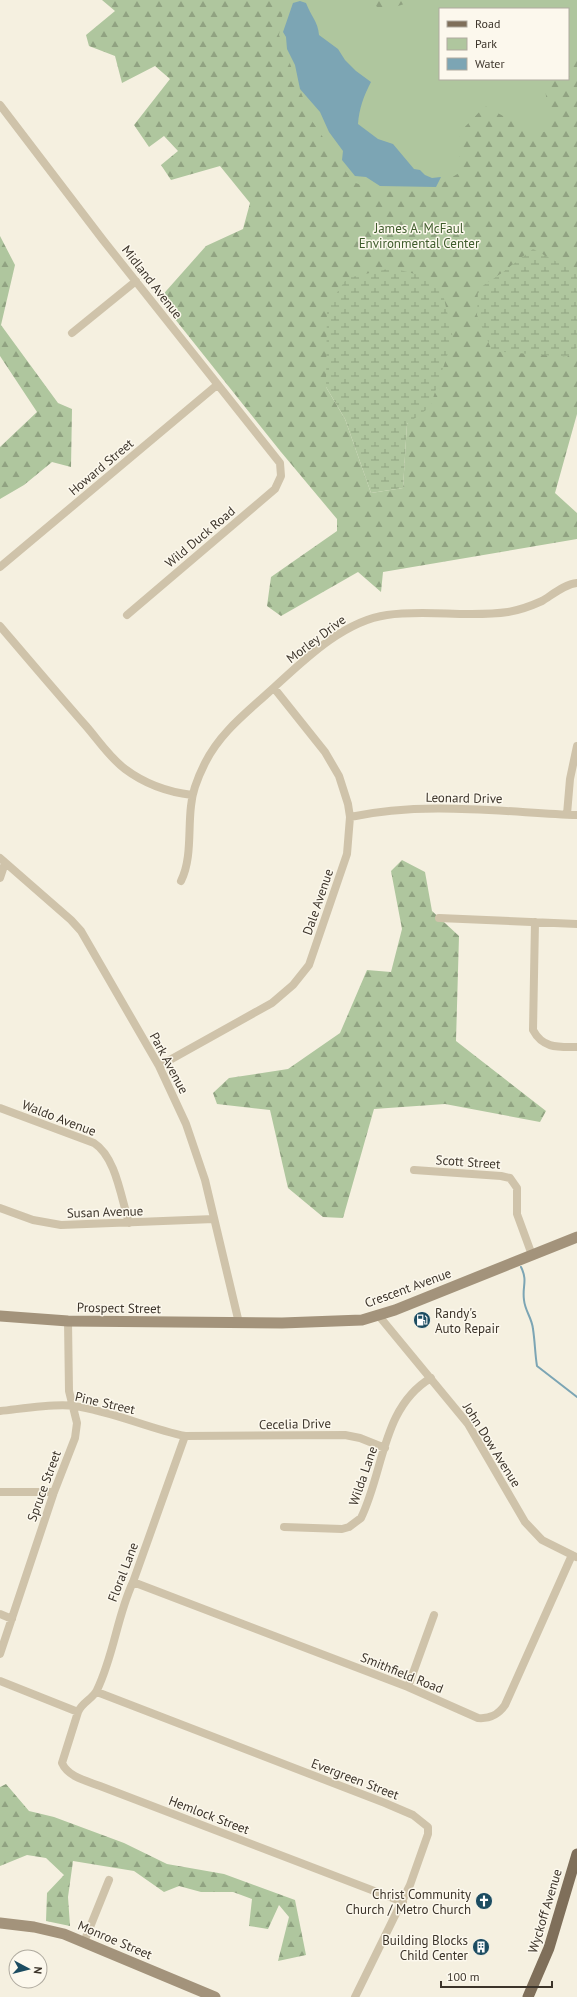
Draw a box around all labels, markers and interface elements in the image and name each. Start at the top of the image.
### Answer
legend [439,8,569,80]
text: Road [475,16,500,31]
text: Park [475,36,497,51]
text: Water [475,56,505,71]
park label: James A. McFaul Environmental Center [359,220,480,252]
street label: Midland Avenue [118,242,186,322]
street label: Howard Street [65,435,137,499]
street label: Wild Duck Road [161,503,239,571]
street label: Morley Drive [283,611,349,667]
street label: Leonard Drive [425,789,503,807]
street label: Dale Avenue [299,867,337,937]
street label: Park Avenue [146,1029,192,1097]
street label: Waldo Avenue [20,1096,98,1140]
street label: Scott Street [435,1151,502,1173]
street label: Susan Avenue [66,1202,144,1222]
street label: Crescent Avenue [362,1264,454,1312]
street label: Prospect Street [77,1299,162,1317]
place label: Randy's Auto Repair [435,1305,500,1337]
fuel station icon: Randy's Auto Repair [412,1310,432,1330]
street label: Pine Street [73,1388,137,1418]
street label: John Dow Avenue [459,1399,525,1490]
street label: Cecelia Drive [259,1415,331,1433]
street label: Wilda Lane [345,1444,381,1508]
street label: Spruce Street [23,1448,65,1524]
street label: Floral Lane [104,1540,142,1604]
street label: Smithfield Road [358,1649,446,1697]
street label: Evergreen Street [309,1755,402,1804]
street label: Hemlock Street [166,1792,252,1838]
street label: Wyckoff Avenue [524,1867,566,1955]
place label: Christ Community Church / Metro Church [345,1886,471,1918]
church icon: Christ Community Church / Metro Church [474,1891,494,1911]
street label: Monroe Street [75,1917,155,1963]
place label: Building Blocks Child Center [382,1932,469,1964]
building icon: Building Blocks Child Center [471,1937,491,1957]
north arrow [8,1949,48,1989]
scale bar [441,1963,552,1989]
text: N [31,1966,45,1975]
text: 100 m [447,1969,480,1984]

